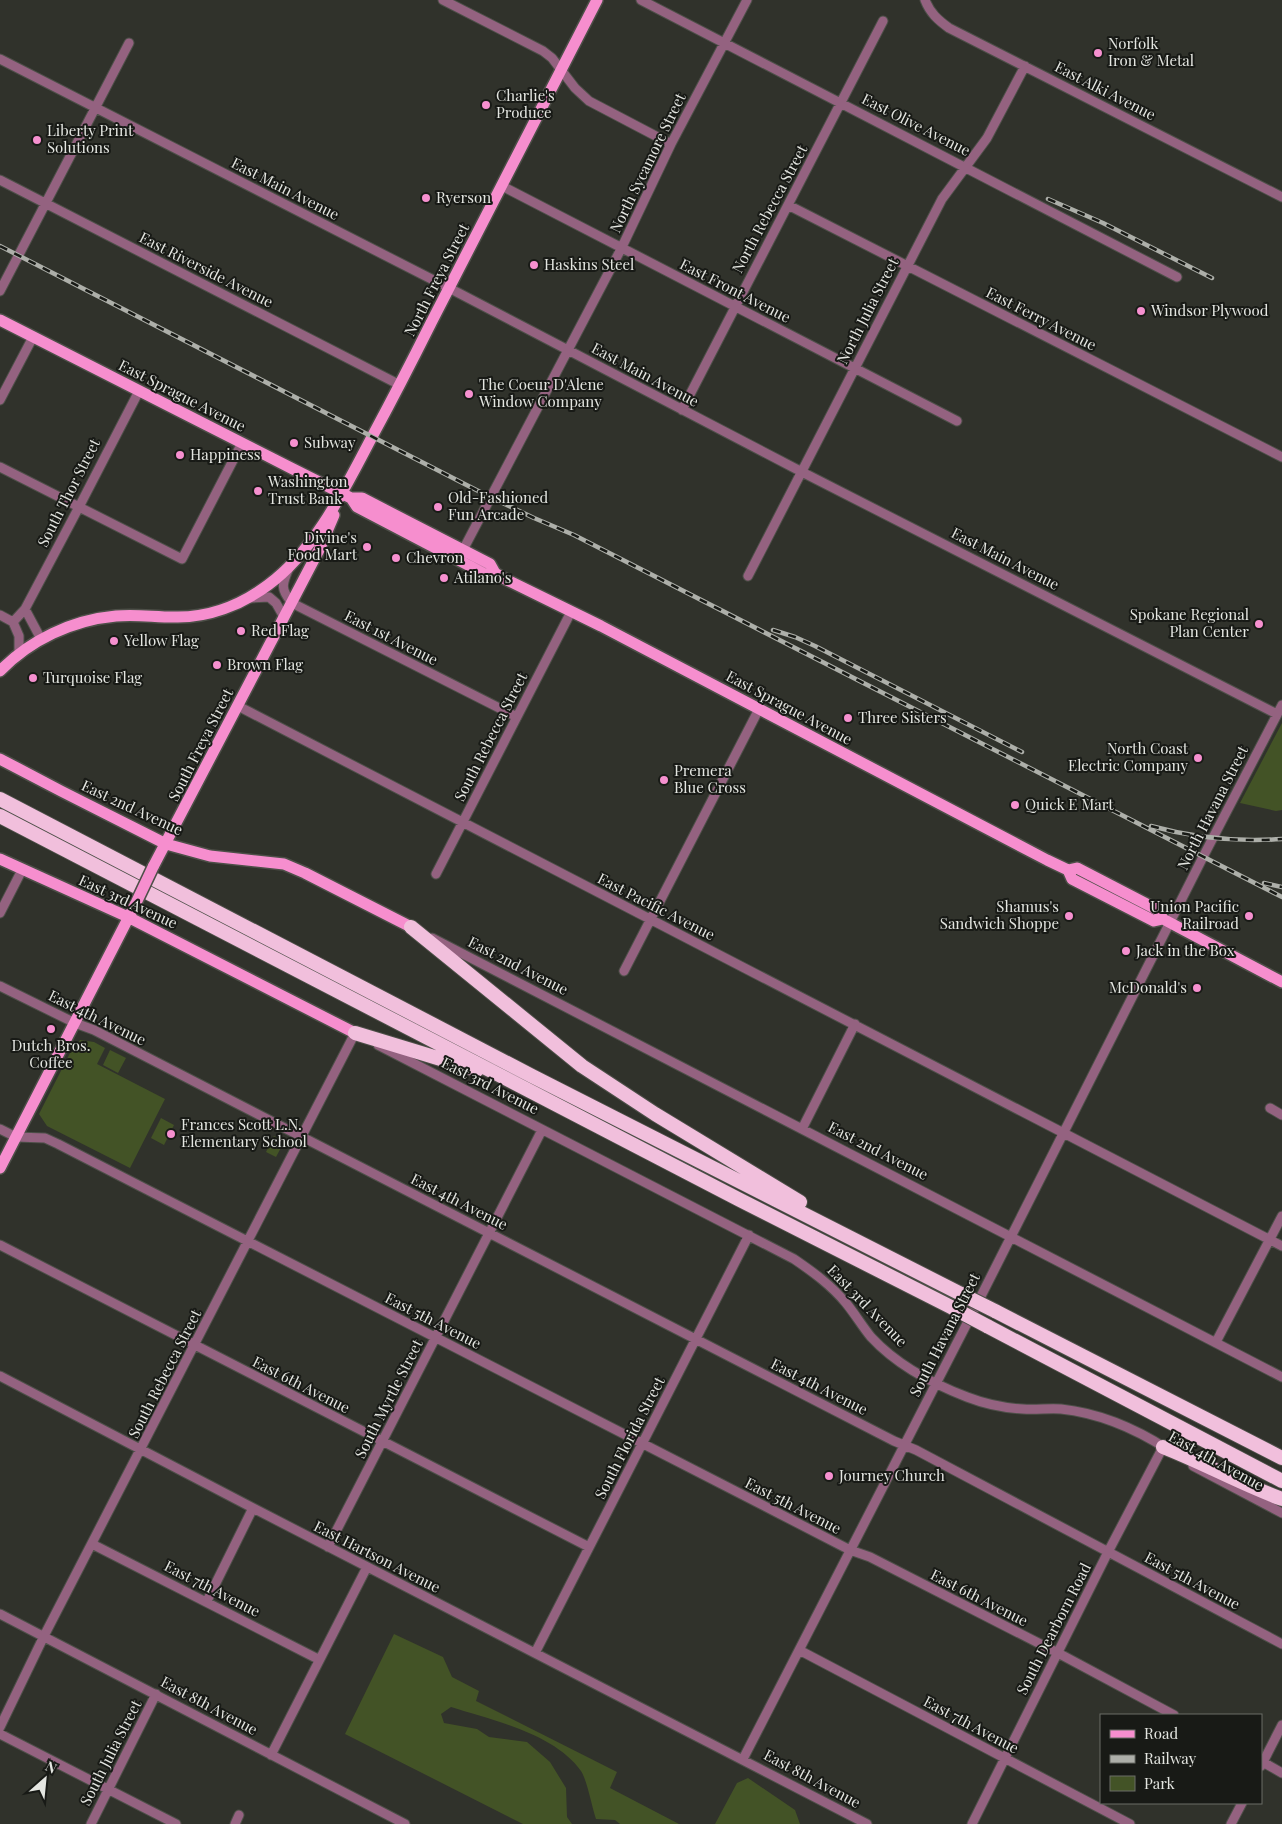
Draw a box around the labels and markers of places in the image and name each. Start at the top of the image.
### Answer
place label: Norfolk Iron & Metal [1108,33,1194,70]
marker: Norfolk Iron & Metal [1092,47,1104,59]
place label: Charlie's Produce [496,85,555,122]
marker: Charlie's Produce [480,99,492,111]
place label: Liberty Print Solutions [47,120,134,157]
marker: Liberty Print Solutions [31,134,43,146]
place label: Ryerson [436,187,491,207]
marker: Ryerson [420,192,432,204]
place label: Haskins Steel [544,254,634,274]
marker: Haskins Steel [528,259,540,271]
place label: Windsor Plywood [1150,300,1269,320]
marker: Windsor Plywood [1135,305,1147,317]
place label: The Coeur D'Alene Window Company [478,374,604,411]
marker: The Coeur D'Alene Window Company [463,388,475,400]
place label: Subway [304,432,356,452]
marker: Subway [288,437,300,449]
place label: Happiness [190,444,261,464]
marker: Happiness [174,449,186,461]
place label: Washington Trust Bank [267,471,347,508]
marker: Washington Trust Bank [252,485,264,497]
place label: Old-Fashioned Fun Arcade [448,487,549,524]
marker: Old-Fashioned Fun Arcade [432,501,444,513]
place label: Divine's Food Mart [287,527,358,564]
marker: Divine's Food Mart [361,541,373,553]
place label: Chevron [406,547,464,567]
marker: Chevron [390,552,402,564]
place label: Atilano's [453,567,511,587]
marker: Atilano's [438,572,450,584]
place label: Spokane Regional Plan Center [1130,604,1249,641]
marker: Spokane Regional Plan Center [1253,618,1265,630]
place label: Red Flag [251,620,309,640]
marker: Red Flag [235,625,247,637]
place label: Yellow Flag [123,630,199,650]
marker: Yellow Flag [108,635,120,647]
place label: Brown Flag [227,654,303,674]
marker: Brown Flag [211,659,223,671]
place label: Turquoise Flag [43,667,142,687]
marker: Turquoise Flag [27,672,39,684]
place label: Three Sisters [858,707,947,727]
marker: Three Sisters [842,712,854,724]
place label: North Coast Electric Company [1068,738,1189,775]
marker: North Coast Electric Company [1192,752,1204,764]
place label: Premera Blue Cross [674,760,746,797]
marker: Premera Blue Cross [658,774,670,786]
place label: Quick E Mart [1025,794,1114,814]
marker: Quick E Mart [1009,799,1021,811]
place label: Shamus's Sandwich Shoppe [940,896,1059,933]
place label: Union Pacific Railroad [1150,896,1239,933]
marker: Shamus's Sandwich Shoppe [1063,910,1075,922]
marker: Union Pacific Railroad [1243,910,1255,922]
place label: Jack in the Box [1135,940,1235,960]
marker: Jack in the Box [1120,945,1132,957]
place label: McDonald's [1109,977,1187,997]
marker: McDonald's [1191,982,1203,994]
marker: Dutch Bros. Coffee [45,1023,57,1035]
place label: Dutch Bros. Coffee [11,1035,91,1072]
place label: Frances Scott L.N. Elementary School [181,1114,307,1151]
marker: Frances Scott L.N. Elementary School [165,1128,177,1140]
place label: Journey Church [838,1465,945,1485]
marker: Journey Church [823,1470,835,1482]

